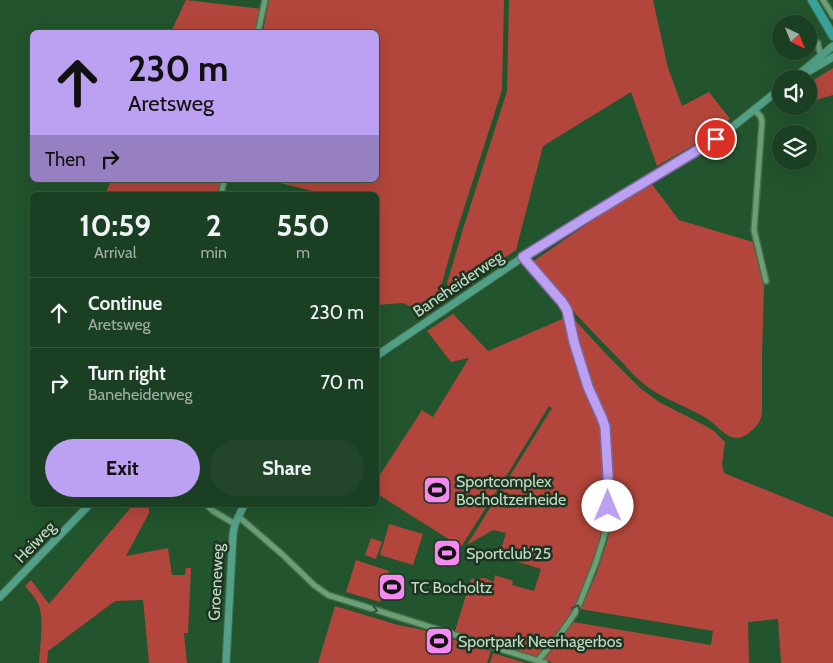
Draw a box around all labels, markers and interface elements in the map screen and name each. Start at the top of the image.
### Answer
north arrow [772,15,818,60]
map controls [772,15,817,170]
text: 230 m [128,47,228,90]
icon: ahead [45,50,110,115]
button: sound [772,70,817,115]
text: Aretsweg [128,90,214,117]
pin [695,118,737,160]
icon: arrive [702,125,730,153]
button: layers [772,125,817,170]
icon: right [96,145,124,173]
text: Then [45,148,86,171]
text: 10:59 [79,207,151,244]
text: 2 [206,207,222,244]
text: 550 [276,207,330,244]
text: Arrival [94,243,137,262]
text: min [201,243,227,262]
text: m [296,243,310,262]
street label: Baneheiderweg [409,246,507,321]
text: Continue [88,292,162,315]
icon: ahead [45,299,73,327]
text: 230 m [310,301,364,324]
text: Aretsweg [88,315,151,334]
text: Turn right [88,362,166,385]
icon: right [45,369,73,397]
text: 70 m [320,371,364,394]
text: Baneheiderweg [88,385,192,404]
button: Exit [45,439,200,497]
button: Share [210,439,364,497]
place label: Sportcomplex Bocholtzerheide [456,472,566,509]
sports icon: Sportcomplex Bocholtzerheide [422,475,452,505]
position arrow [581,479,633,531]
street label: Heiweg [11,517,60,567]
sports icon: Sportclub'25 [432,538,462,568]
street label: Groeneweg [204,542,228,621]
place label: Sportclub'25 [466,544,551,563]
sports icon: TC Bocholtz [377,572,407,602]
place label: TC Bocholtz [411,578,493,597]
one-way arrow [370,604,378,614]
one-way arrow [571,604,581,613]
sports icon: Sportpark Neerhagerbos [424,626,454,656]
place label: Sportpark Neerhagerbos [458,632,623,651]

